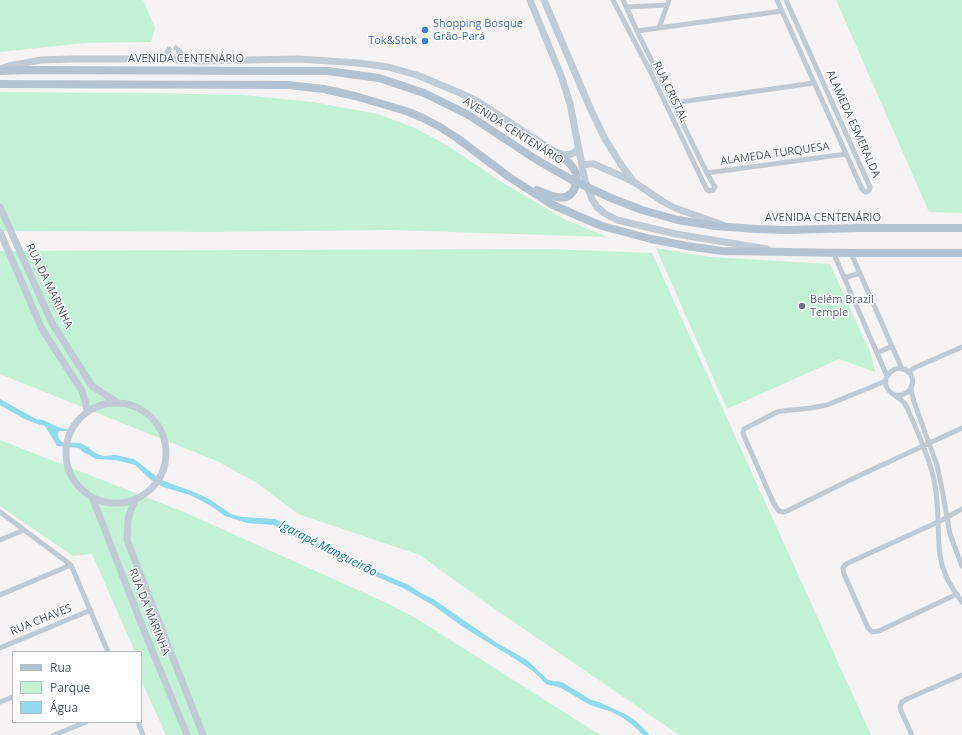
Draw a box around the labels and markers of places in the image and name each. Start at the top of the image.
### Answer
place label: Shopping Bosque Grão-Pará [433,17,523,43]
marker: Shopping Bosque Grão-Pará [420,25,430,35]
place label: Tok&Stok [368,34,417,48]
marker: Tok&Stok [420,36,430,46]
place label: Belém Brazil Temple [810,293,874,319]
marker: Belém Brazil Temple [797,301,807,311]

